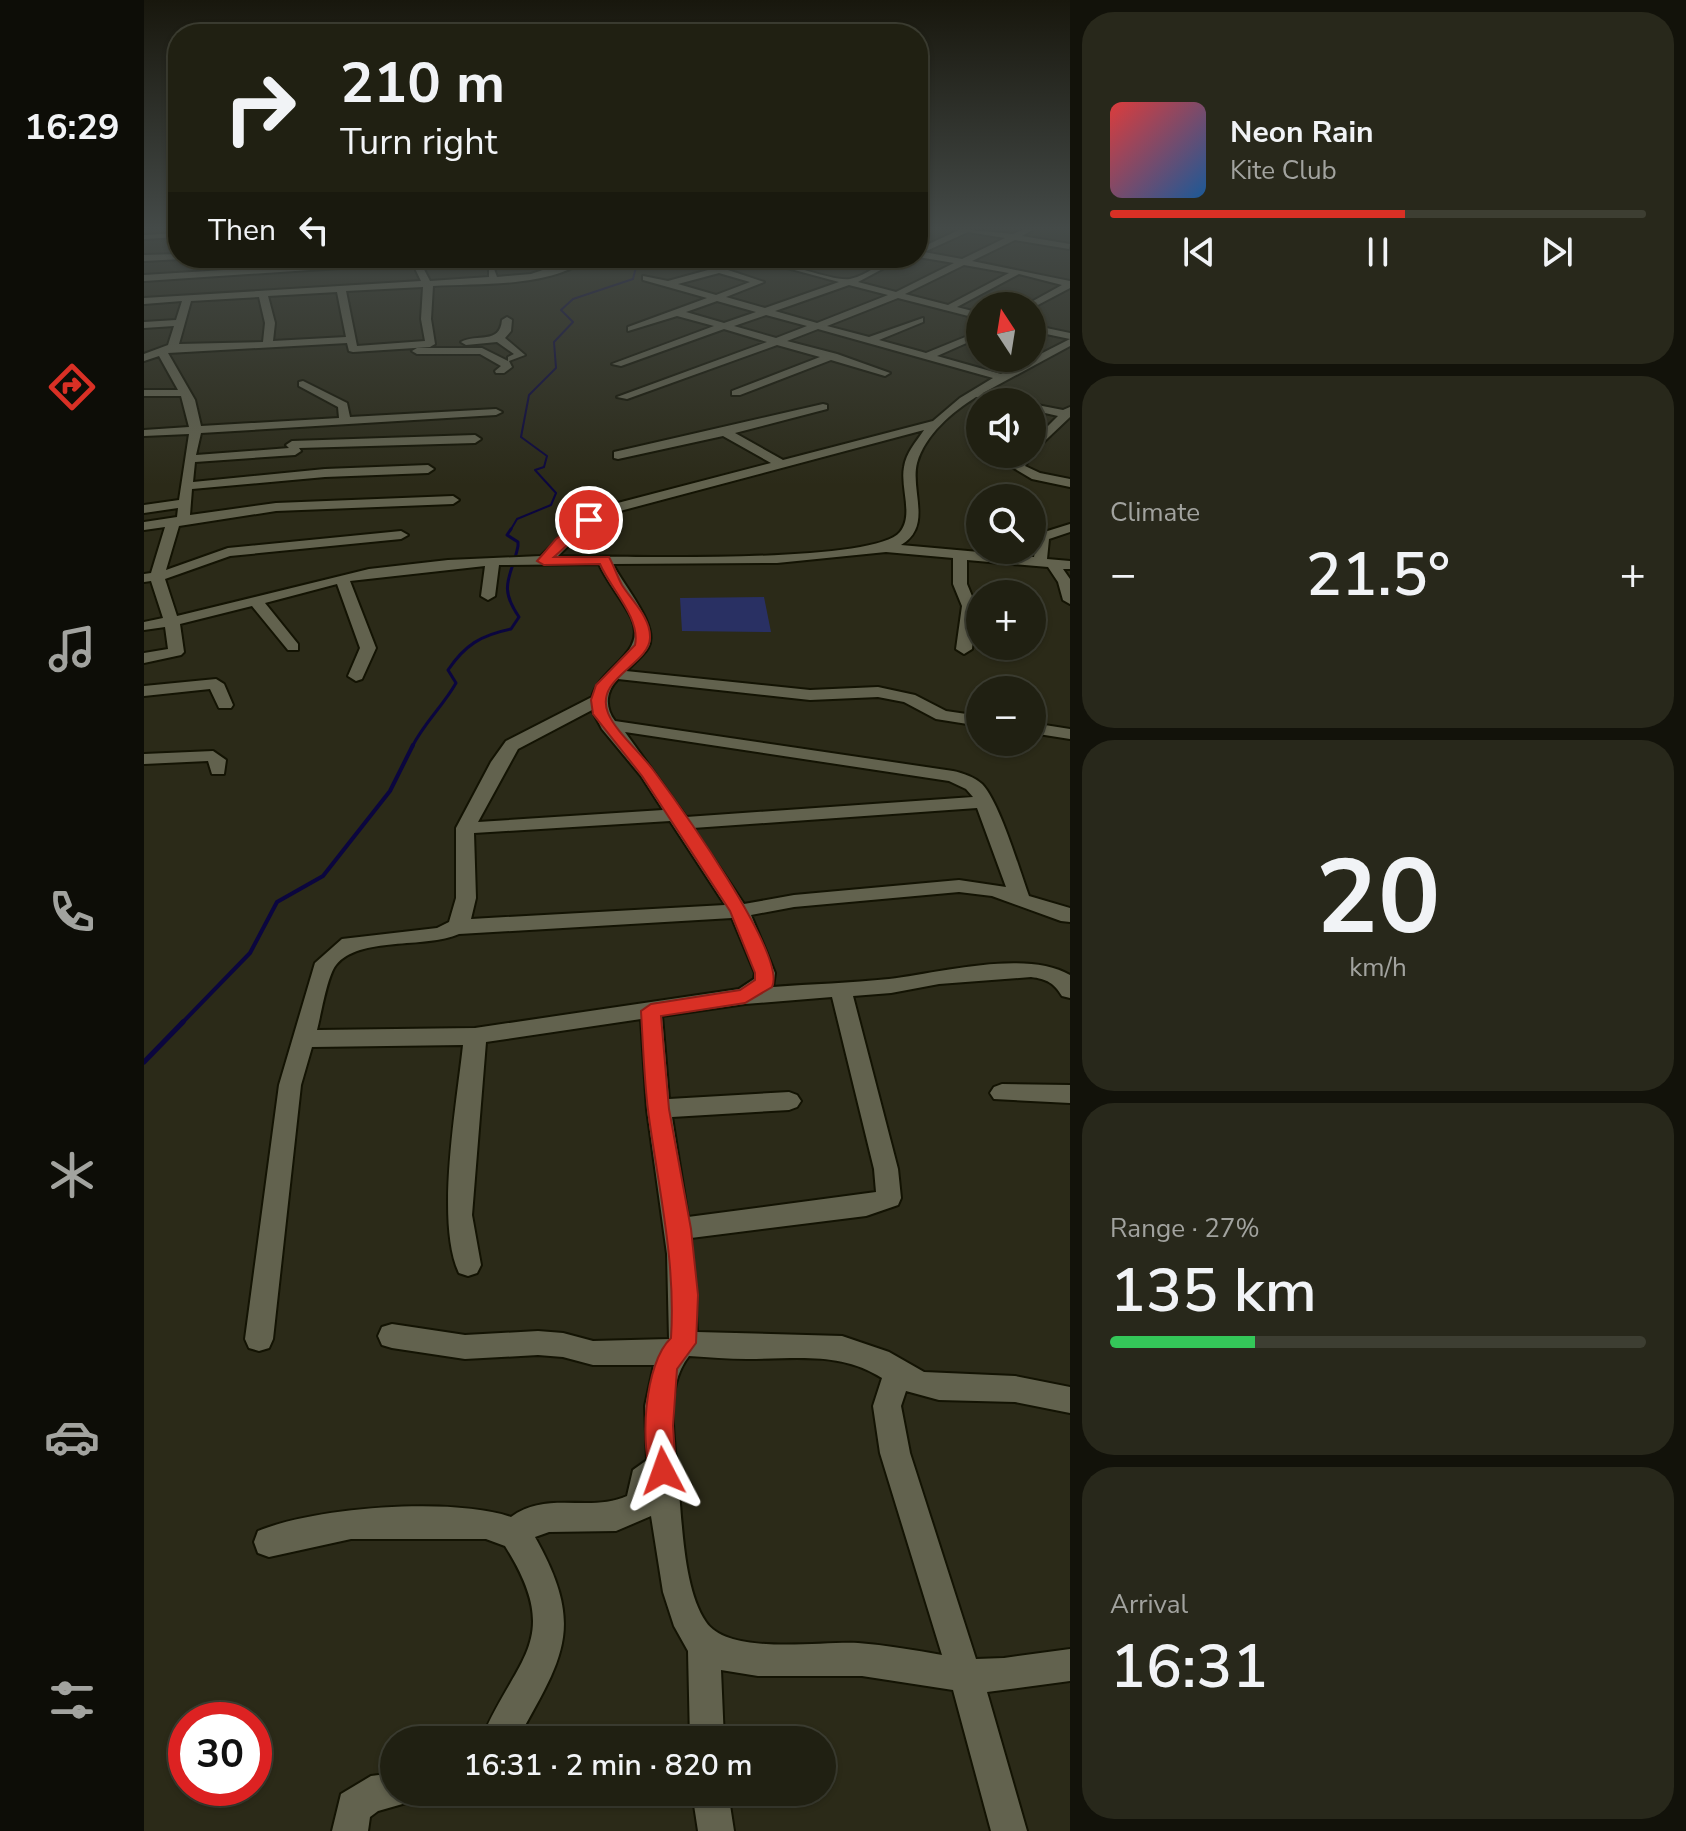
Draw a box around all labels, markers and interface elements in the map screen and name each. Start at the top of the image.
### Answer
text: 210 m [340,45,505,122]
icon: right [208,56,312,160]
text: 16:29 [24,103,120,152]
text: Neon Rain [1230,112,1374,153]
text: Turn right [340,118,497,167]
text: Kite Club [1230,153,1337,188]
icon: left [292,208,336,252]
text: Then [208,210,276,251]
icon: previous [1177,230,1221,274]
icon: pause [1356,230,1400,274]
icon: next [1535,230,1579,274]
north arrow [966,292,1046,372]
map controls [966,292,1046,756]
icon: directions [44,359,100,415]
button: sound [966,388,1046,468]
button: search [966,484,1046,564]
pin [555,486,623,554]
text: Climate [1110,495,1200,530]
icon: arrive [567,498,611,542]
text: 21.5° [1306,534,1450,616]
text: − [1110,545,1136,605]
text: + [1620,545,1646,605]
button: + [966,580,1046,660]
icon: music [44,621,100,677]
button: − [966,676,1046,756]
text: 20 [1316,827,1440,969]
icon: phone [44,884,100,940]
text: km/h [1349,950,1407,985]
icon: climate [44,1147,100,1203]
text: Range · 27% [1110,1211,1260,1246]
text: 135 km [1110,1250,1317,1332]
icon: car [44,1409,100,1465]
position arrow [621,1429,705,1513]
text: Arrival [1110,1587,1188,1622]
text: 16:31 [1110,1626,1268,1708]
icon: filters [44,1672,100,1728]
speed limit sign: 30 [168,1702,272,1806]
text: 16:31 · 2 min · 820 m [463,1745,753,1786]

